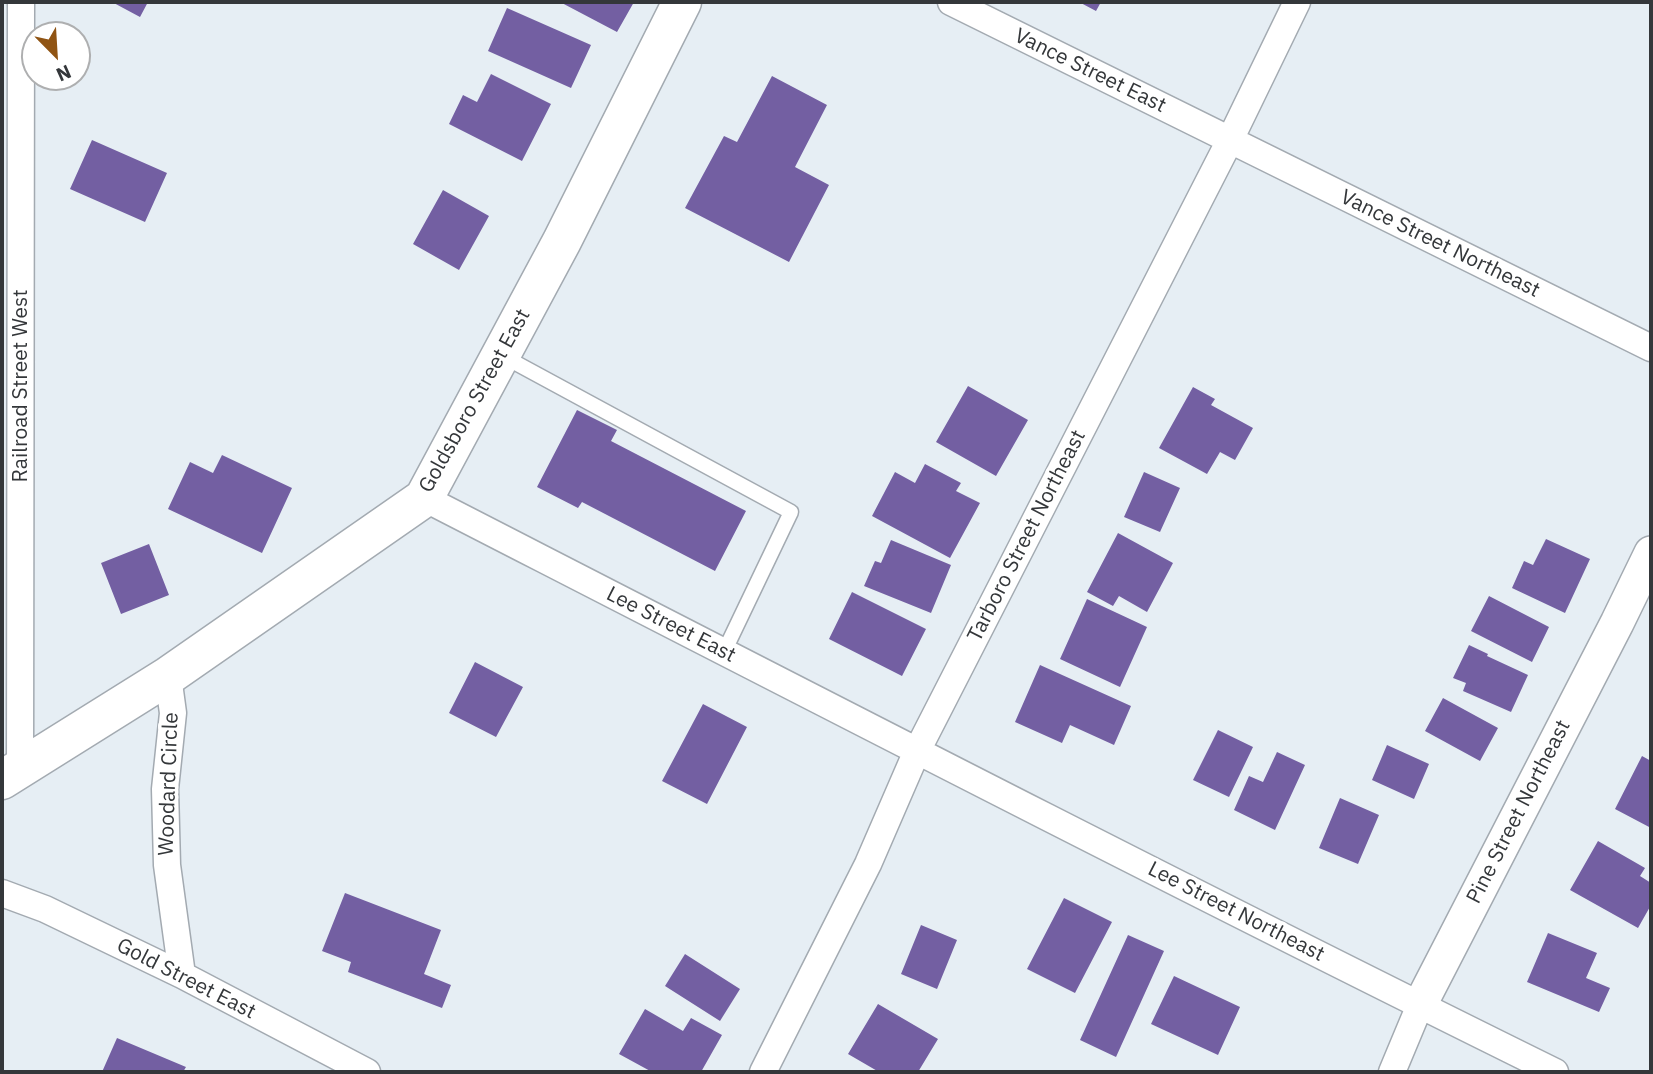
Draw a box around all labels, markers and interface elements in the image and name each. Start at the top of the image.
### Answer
north arrow [21,21,91,91]
street label: Vance Street East [1010,23,1170,119]
text: N [53,60,75,87]
street label: Vance Street Northeast [1336,185,1544,303]
street label: Railroad Street West [8,289,34,483]
street label: Goldsboro Street East [414,305,536,497]
street label: Tarboro Street Northeast [963,426,1091,646]
street label: Lee Street East [602,582,740,668]
street label: Woodard Circle [154,712,184,856]
street label: Pine Street Northeast [1462,716,1576,908]
street label: Lee Street Northeast [1144,857,1328,967]
street label: Gold Street East [112,933,260,1025]

